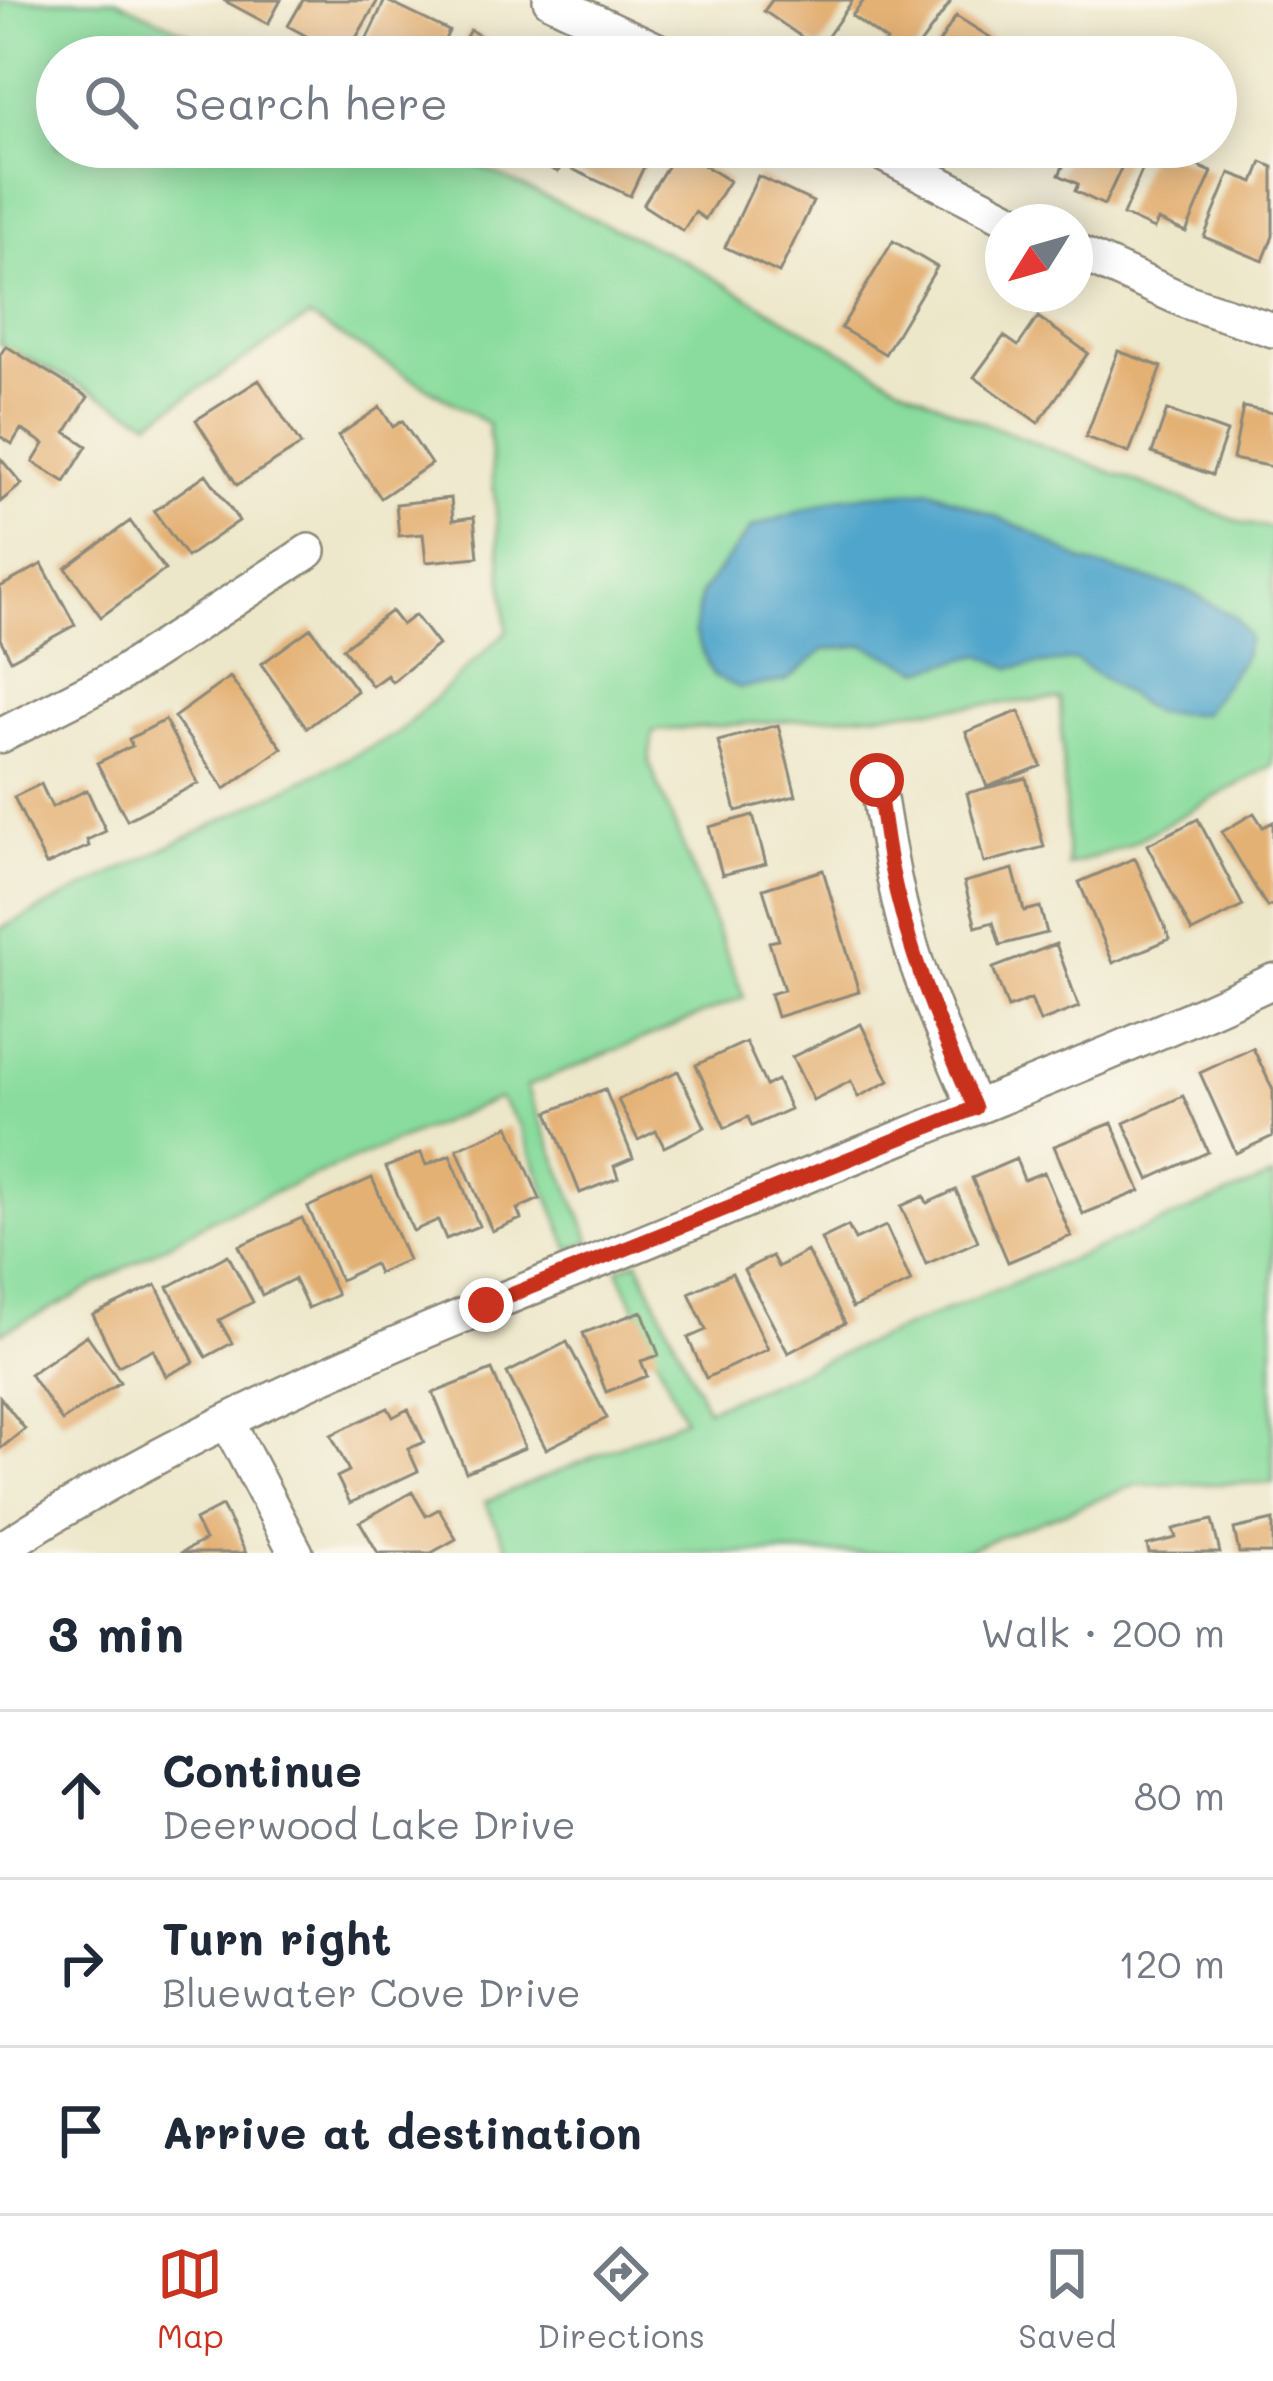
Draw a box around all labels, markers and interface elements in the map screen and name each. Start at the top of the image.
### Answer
search box [36,36,1237,168]
icon: search [78,69,144,135]
text: Search here [174,73,448,131]
north arrow [985,204,1093,312]
route start [850,753,904,807]
route end [459,1278,513,1332]
text: 3 min [48,1598,184,1665]
text: Walk · 200 m [981,1606,1225,1657]
text: Continue [162,1740,362,1798]
icon: ahead [48,1762,114,1828]
text: 80 m [1134,1769,1225,1820]
text: Deerwood Lake Drive [162,1798,576,1849]
text: Turn right [162,1908,391,1966]
icon: right [48,1930,114,1996]
text: 120 m [1118,1937,1225,1988]
text: Bluewater Cove Drive [162,1966,581,2017]
icon: arrive [48,2098,114,2164]
text: Arrive at destination [162,2102,642,2160]
tab: Map [157,2241,224,2356]
tab: Directions [537,2241,705,2356]
tab: Saved [1018,2241,1116,2356]

